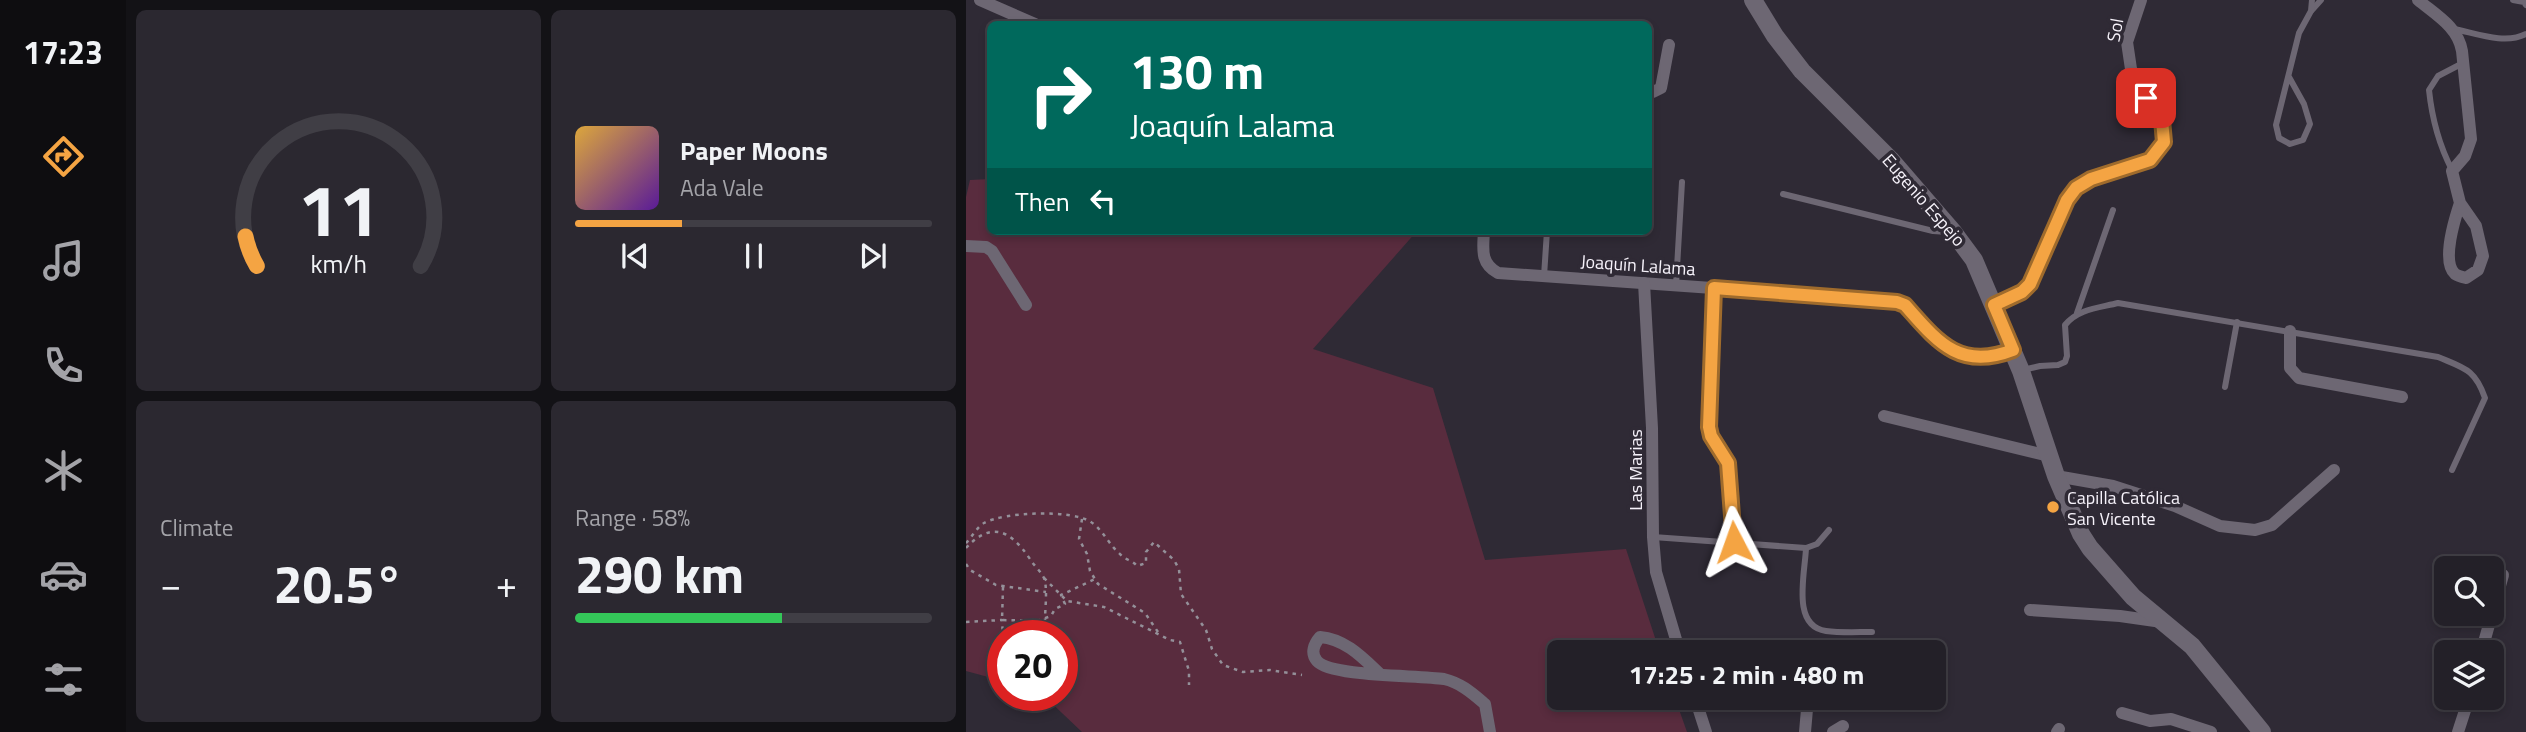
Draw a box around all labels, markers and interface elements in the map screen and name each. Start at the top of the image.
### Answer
street label: Sol [2100,16,2130,44]
text: 17:23 [23,28,103,76]
text: 130 m [1130,33,1264,108]
icon: right [1015,49,1106,140]
pin [2116,68,2176,128]
icon: arrive [2127,79,2165,117]
text: Joaquín Lalama [1130,101,1335,149]
text: Paper Moons [680,131,828,170]
icon: directions [39,132,88,181]
street label: Eugenio Espejo [1876,148,1972,252]
text: 11 [298,155,379,265]
text: Ada Vale [680,170,764,205]
text: Then [1015,182,1070,221]
icon: left [1084,182,1122,220]
icon: music [39,236,88,285]
icon: previous [616,237,654,275]
icon: pause [735,237,773,275]
icon: next [854,237,892,275]
text: km/h [310,245,367,283]
street label: Joaquín Lalama [1580,248,1696,282]
icon: phone [39,341,88,390]
street label: Las Marias [1622,429,1649,511]
icon: climate [39,446,88,495]
place label: Capilla Católica San Vicente [2067,484,2180,532]
marker: Capilla Católica San Vicente [2045,499,2061,515]
text: Range · 58% [575,500,690,535]
position arrow [1697,505,1771,579]
text: Climate [160,510,233,545]
text: 290 km [575,534,744,613]
text: 20.5° [274,544,403,623]
icon: car [39,550,88,599]
text: − [160,555,181,613]
text: + [496,555,517,613]
map controls [2434,556,2504,710]
button: search [2434,556,2504,626]
speed limit sign: 20 [987,620,1078,711]
button: layers [2434,640,2504,710]
icon: filters [39,655,88,704]
text: 17:25 · 2 min · 480 m [1629,655,1864,694]

